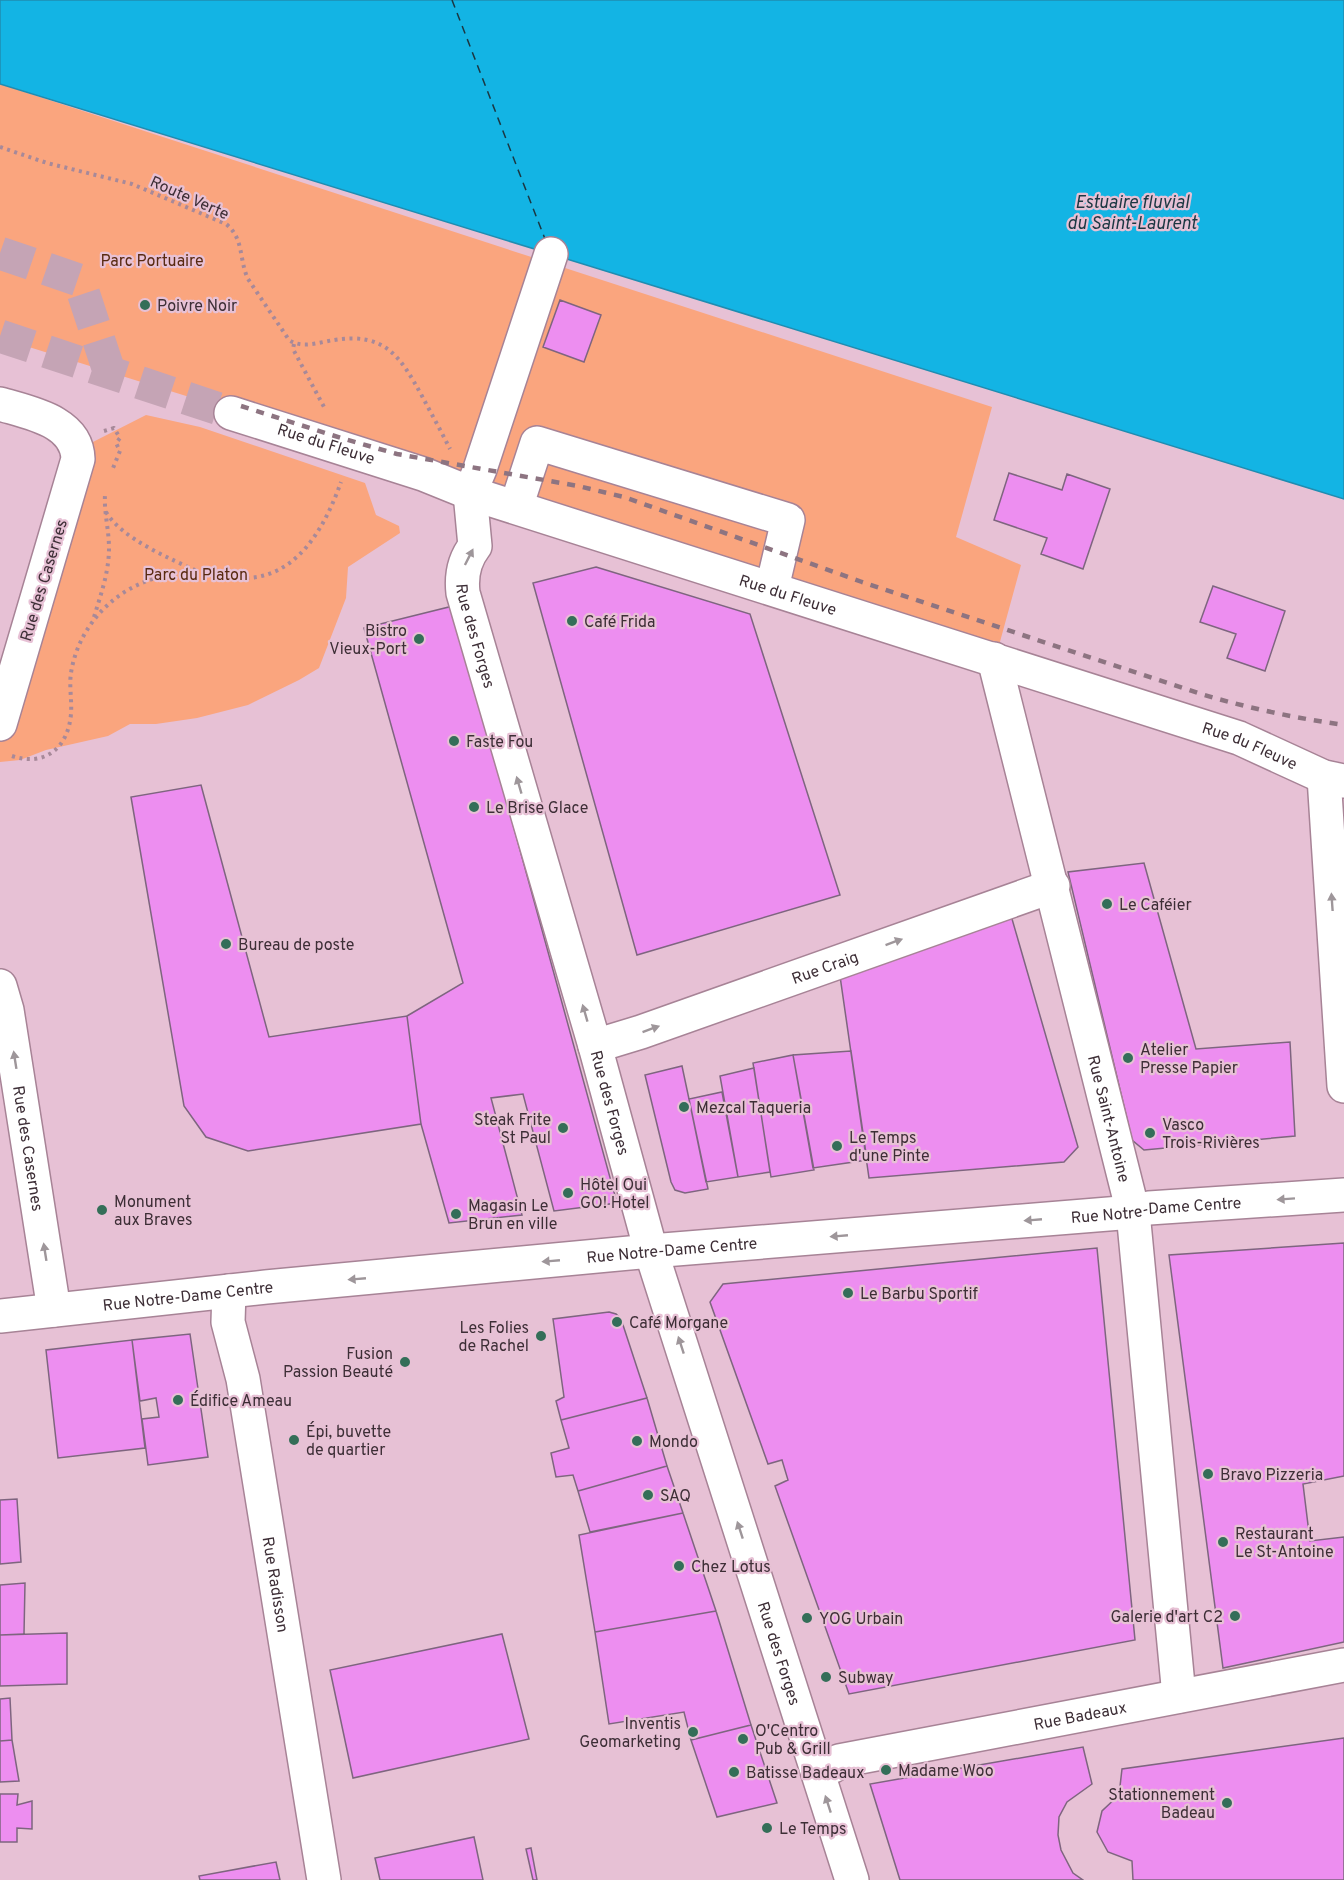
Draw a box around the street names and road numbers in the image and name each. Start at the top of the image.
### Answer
street label: Route Verte [147,173,232,225]
street label: Rue du Fleuve [274,420,377,470]
street label: Rue des Casernes [17,517,73,644]
street label: Rue du Fleuve [736,571,839,621]
street label: Rue des Forges [450,583,498,691]
street label: Rue du Fleuve [1199,719,1300,775]
street label: Rue Craig [789,948,861,990]
street label: Rue des Forges [585,1049,632,1158]
street label: Rue Saint-Antoine [1082,1053,1133,1185]
street label: Rue des Casernes [7,1084,46,1213]
street label: Rue Notre-Dame Centre [1070,1194,1242,1229]
street label: Rue Notre-Dame Centre [586,1234,758,1269]
street label: Rue Notre-Dame Centre [102,1278,274,1317]
street label: Rue Radisson [257,1535,292,1634]
street label: Rue des Forges [752,1599,804,1708]
street label: Rue Badeaux [1032,1699,1128,1736]

